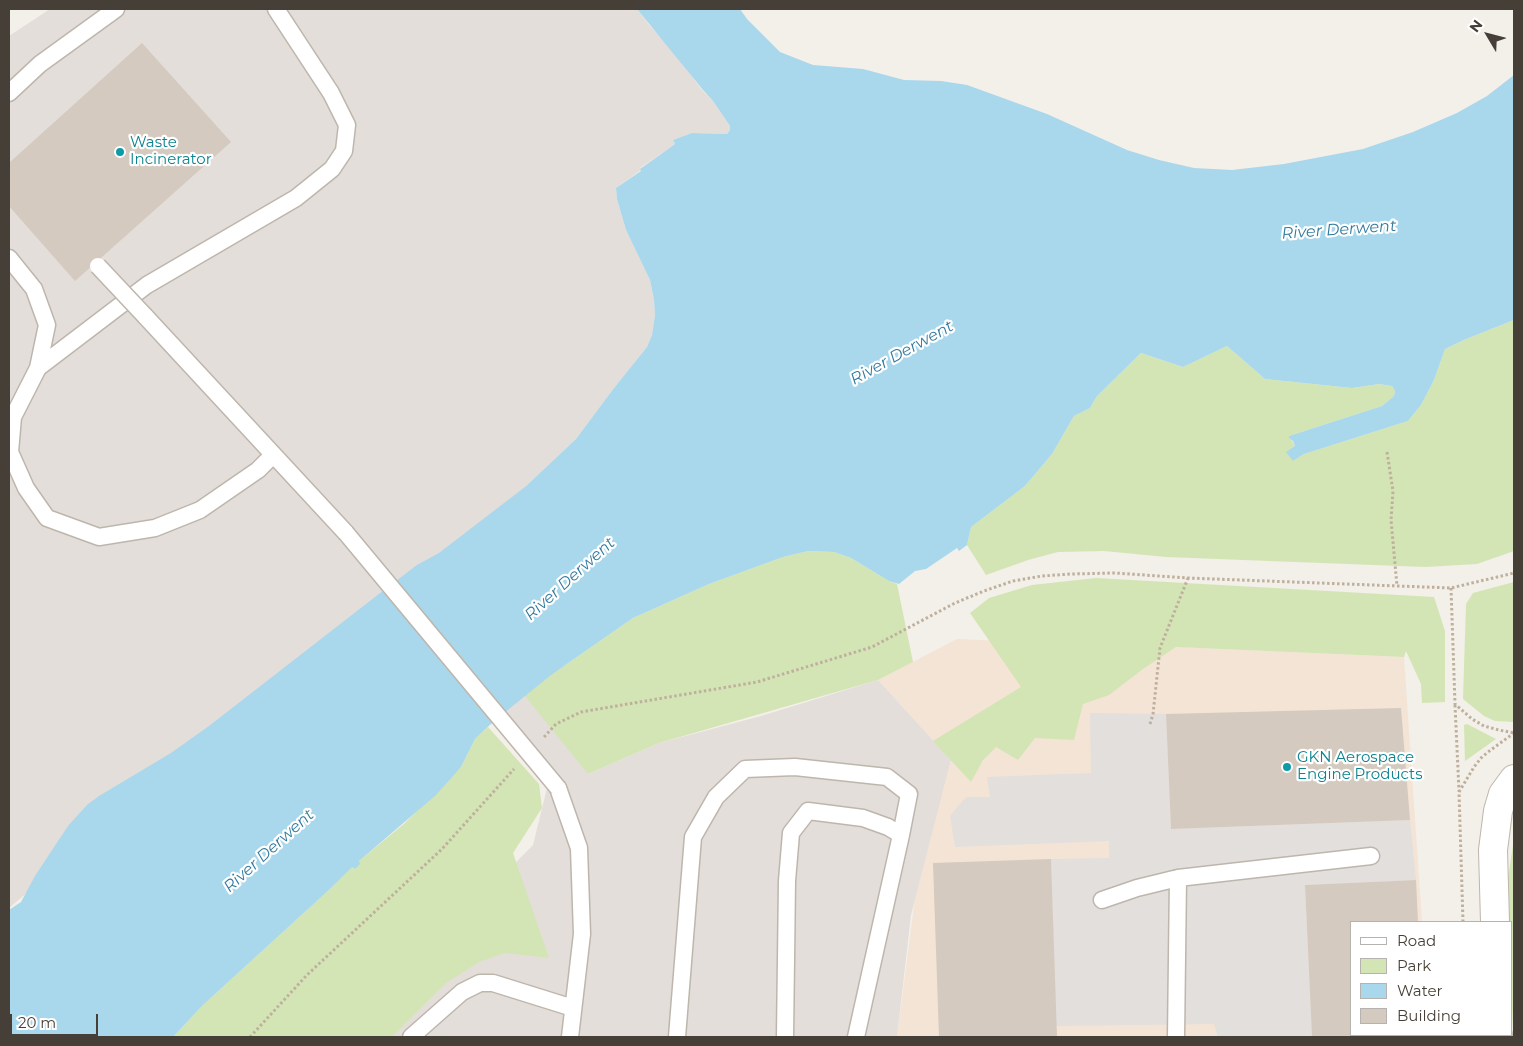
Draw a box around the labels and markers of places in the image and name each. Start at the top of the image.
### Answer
place label: Waste Incinerator [130,134,212,169]
marker: Waste Incinerator [114,146,126,158]
place label: GKN Aerospace Engine Products [1297,749,1422,784]
marker: GKN Aerospace Engine Products [1281,761,1293,773]

